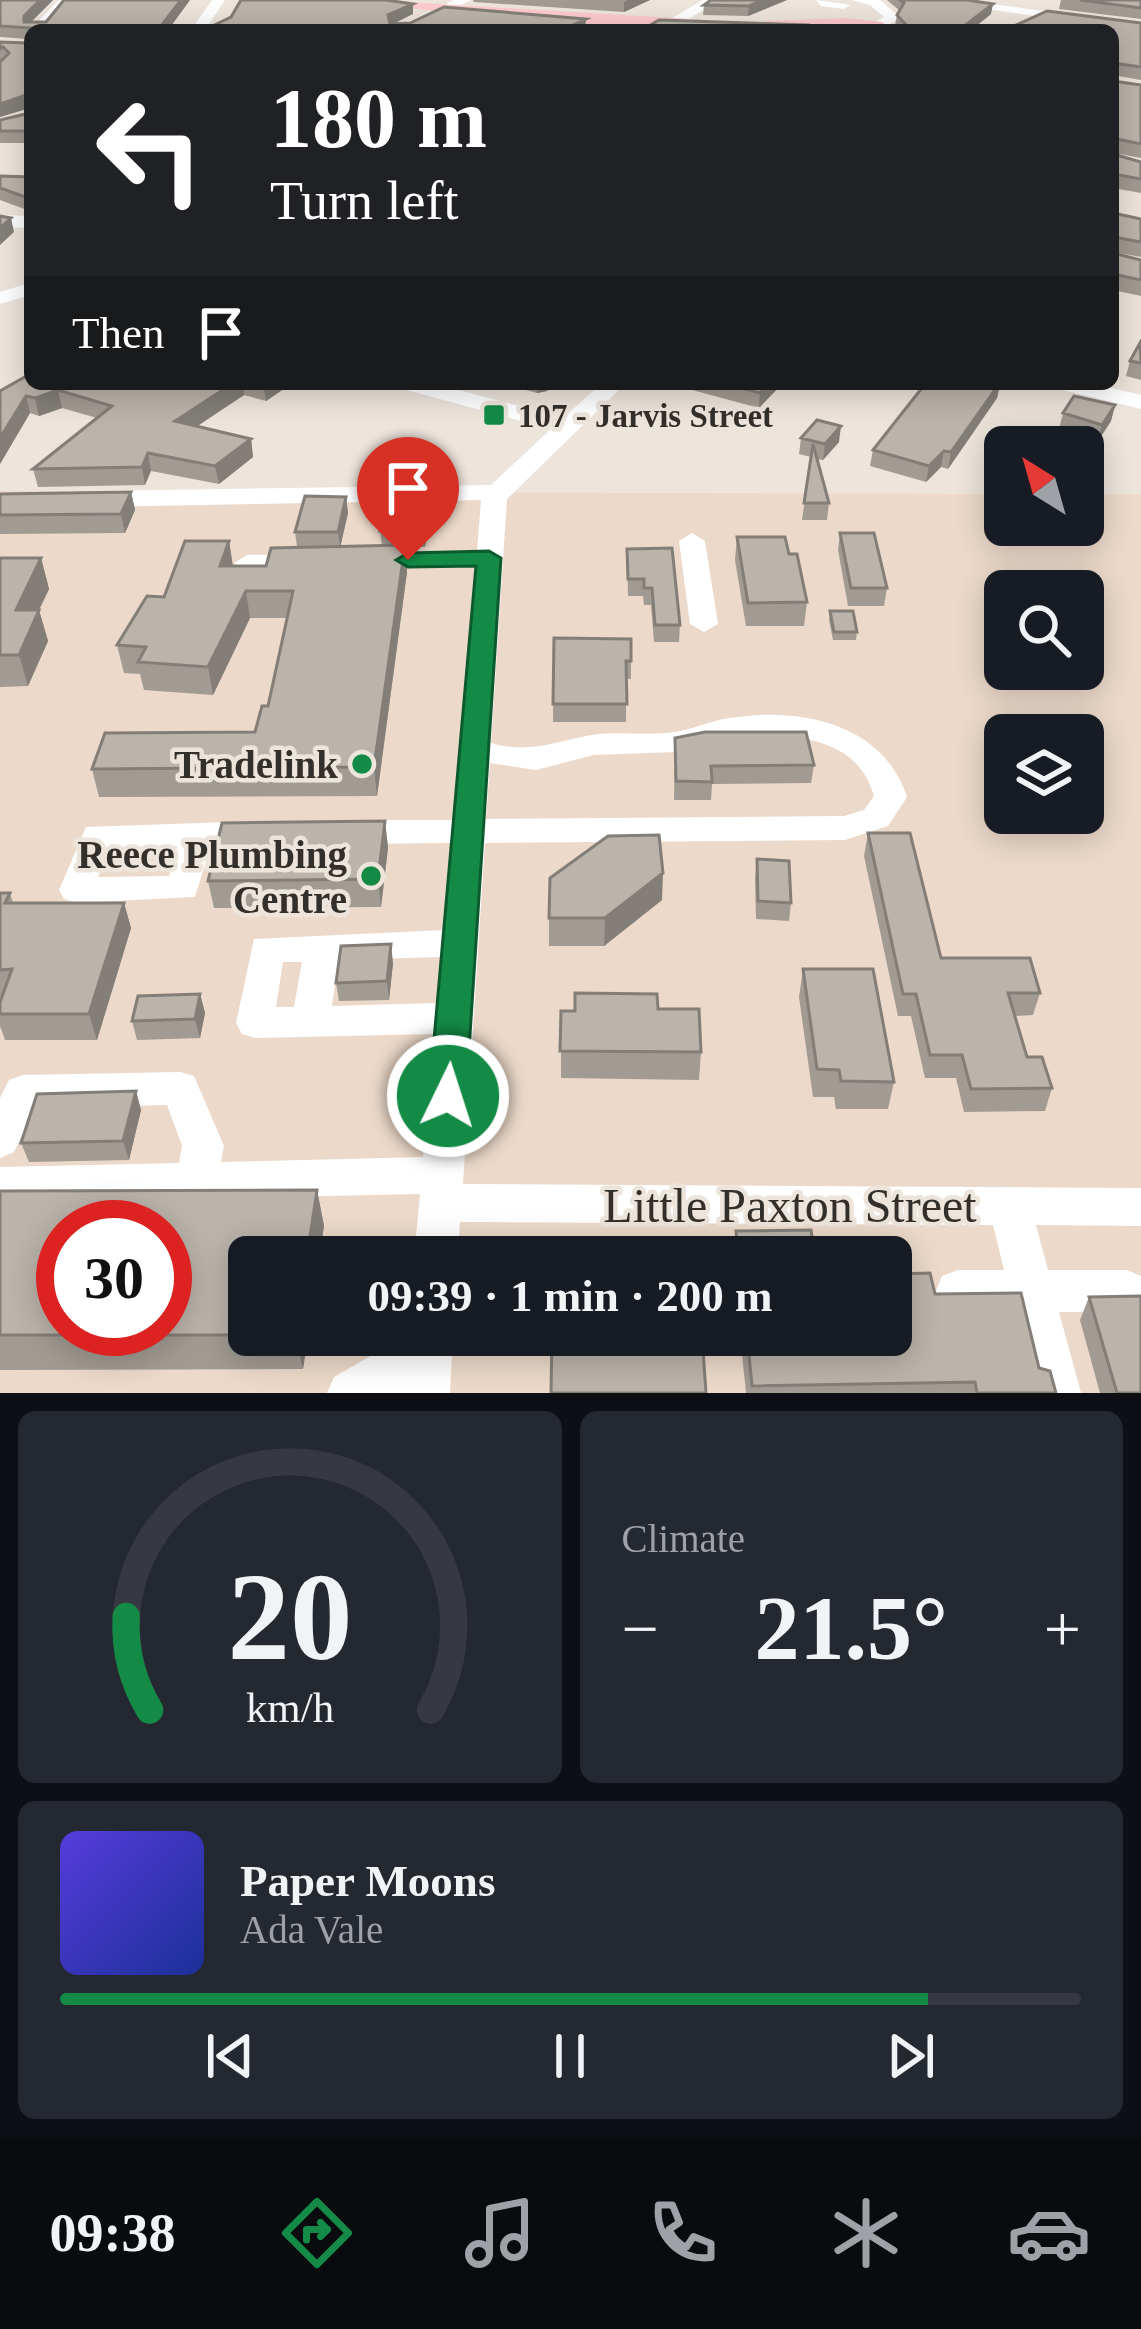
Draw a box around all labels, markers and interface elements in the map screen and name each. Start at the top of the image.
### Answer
icon: left [72,72,228,228]
text: 180 m [270,72,487,165]
text: Turn left [270,171,459,231]
icon: arrive [188,300,254,366]
text: Then [72,308,164,358]
place label: 107 - Jarvis Street [518,398,773,434]
marker: 107 - Jarvis Street [481,402,507,428]
north arrow [984,426,1104,546]
map controls [984,426,1104,834]
pin [357,437,459,560]
icon: arrive [375,455,441,521]
button: search [984,570,1104,690]
button: layers [984,714,1104,834]
place label: Tradelink [174,743,338,786]
marker: Tradelink [349,751,375,777]
place label: Reece Plumbing Centre [77,833,347,921]
marker: Reece Plumbing Centre [358,863,384,889]
position arrow [385,1033,511,1159]
street label: Little Paxton Street [603,1179,977,1232]
speed limit sign: 30 [36,1200,192,1356]
text: 09:39 · 1 min · 200 m [368,1271,773,1321]
text: Climate [622,1517,745,1560]
text: 20 [227,1548,352,1686]
text: 21.5° [755,1579,948,1678]
text: − [622,1592,659,1665]
text: + [1044,1592,1081,1665]
text: km/h [246,1684,334,1731]
text: Paper Moons [240,1856,495,1906]
text: Ada Vale [240,1908,383,1951]
icon: previous [197,2023,263,2089]
icon: pause [537,2023,603,2089]
icon: next [878,2023,944,2089]
icon: directions [275,2191,359,2275]
icon: music [458,2191,542,2275]
icon: phone [641,2191,725,2275]
icon: climate [824,2191,908,2275]
icon: car [1007,2191,1091,2275]
text: 09:38 [50,2203,176,2263]

